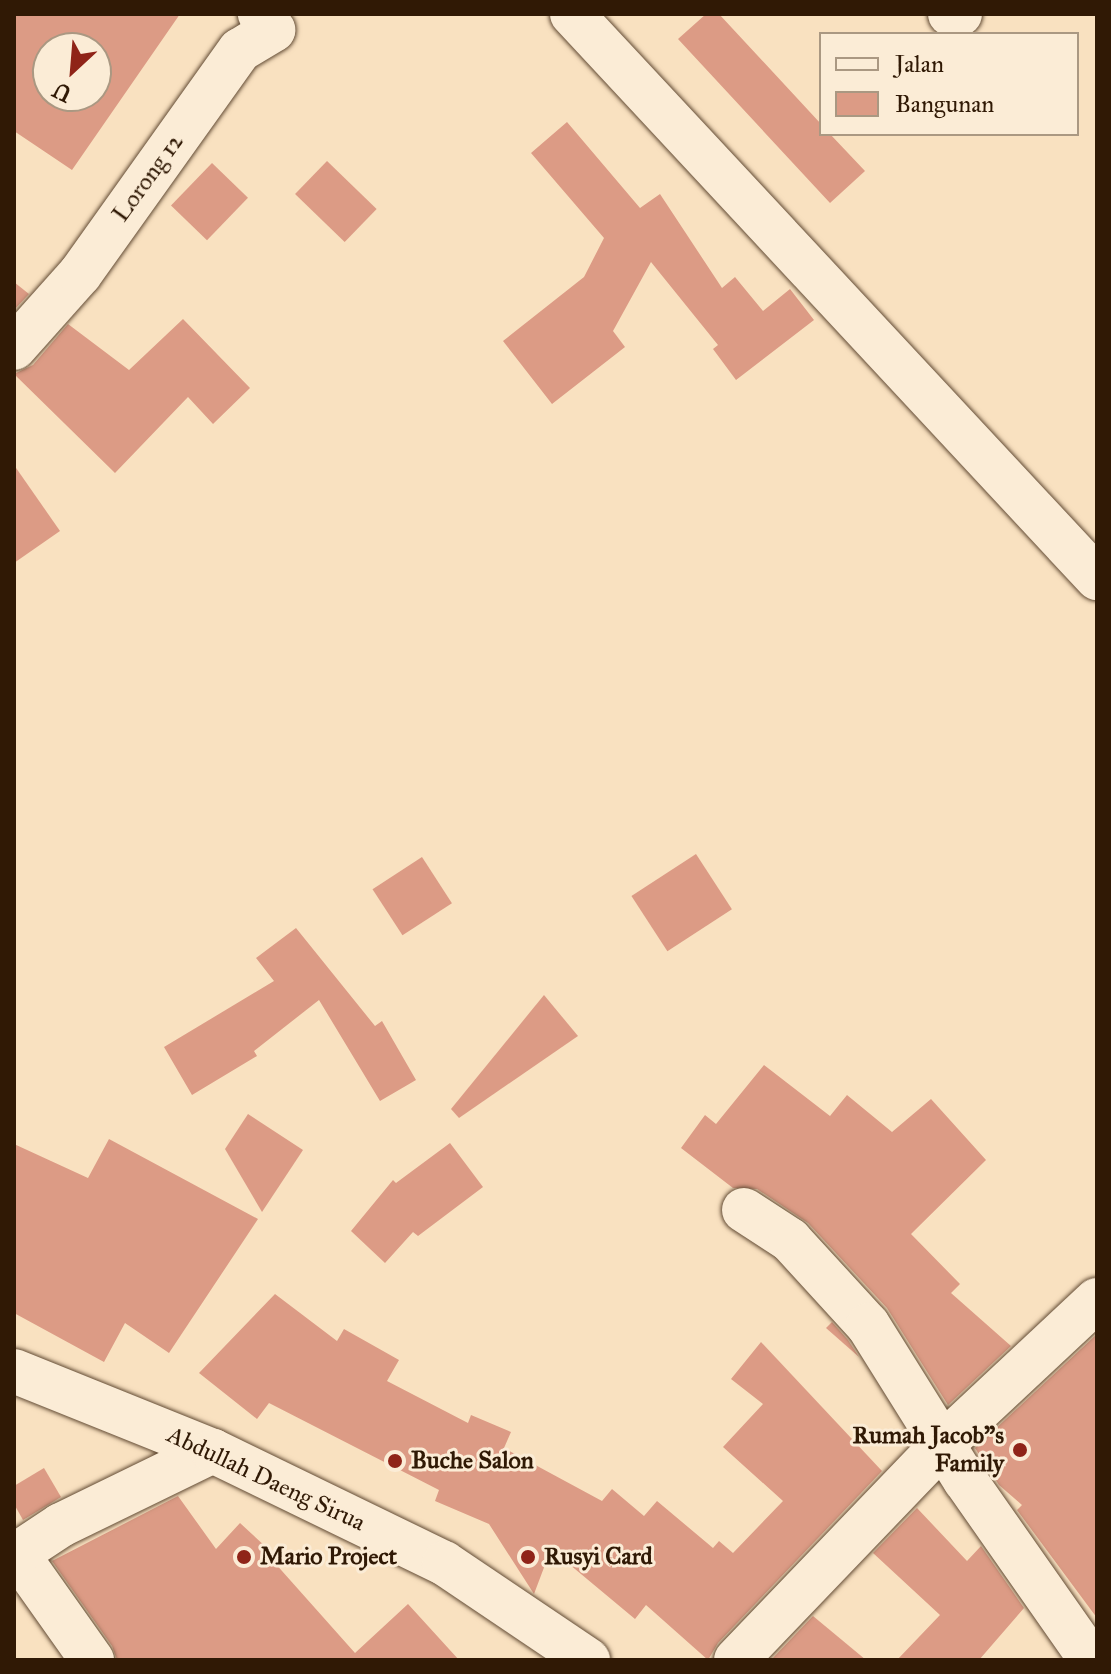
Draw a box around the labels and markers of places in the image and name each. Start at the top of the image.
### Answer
place label: Rumah Jacob"s Family [852,1422,1004,1478]
marker: Rumah Jacob"s Family [1011,1441,1029,1459]
place label: Buche Salon [411,1447,534,1475]
marker: Buche Salon [386,1452,404,1470]
place label: Mario Project [260,1543,397,1571]
place label: Rusyi Card [544,1543,653,1571]
marker: Mario Project [235,1548,253,1566]
marker: Rusyi Card [519,1548,537,1566]

